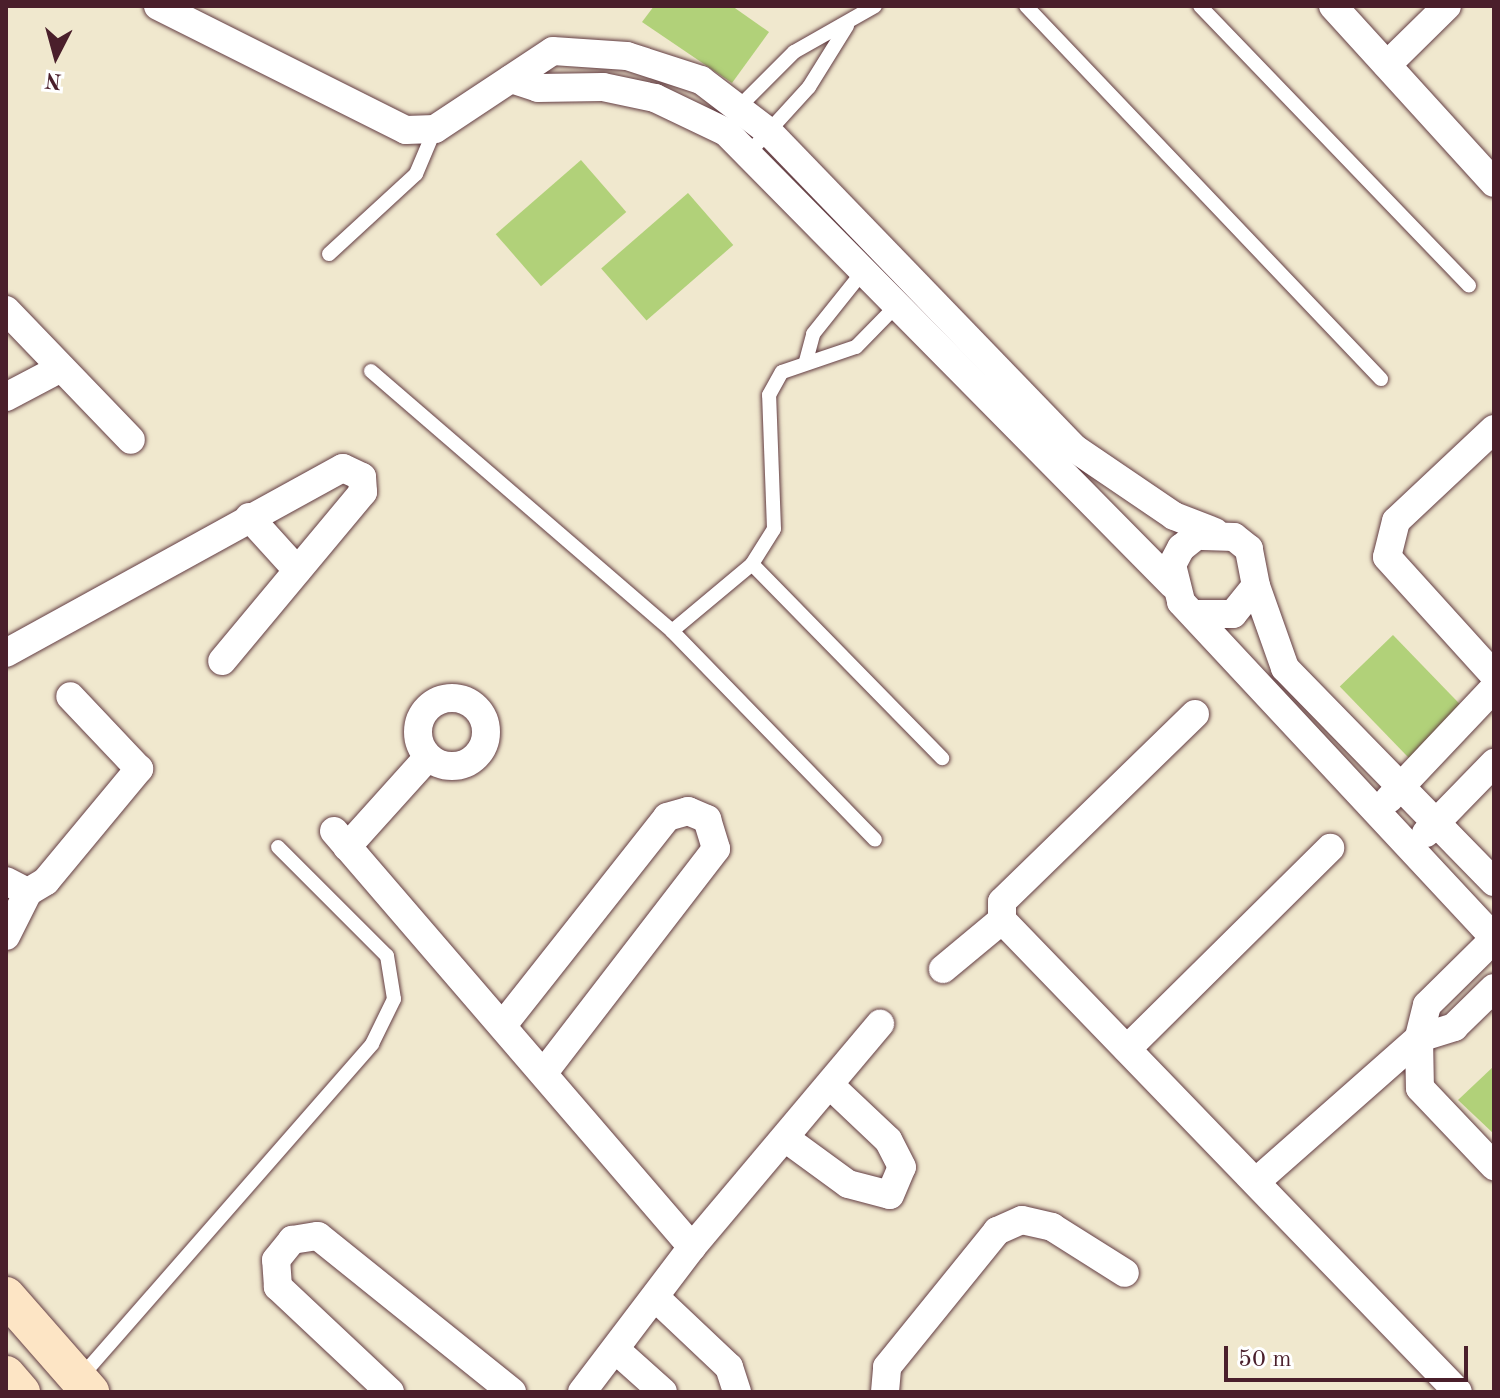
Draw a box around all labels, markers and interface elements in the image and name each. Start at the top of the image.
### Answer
north arrow [16,16,96,96]
text: N [44,68,63,92]
scale bar [1228,1330,1472,1380]
text: 50 m [1238,1348,1292,1372]

